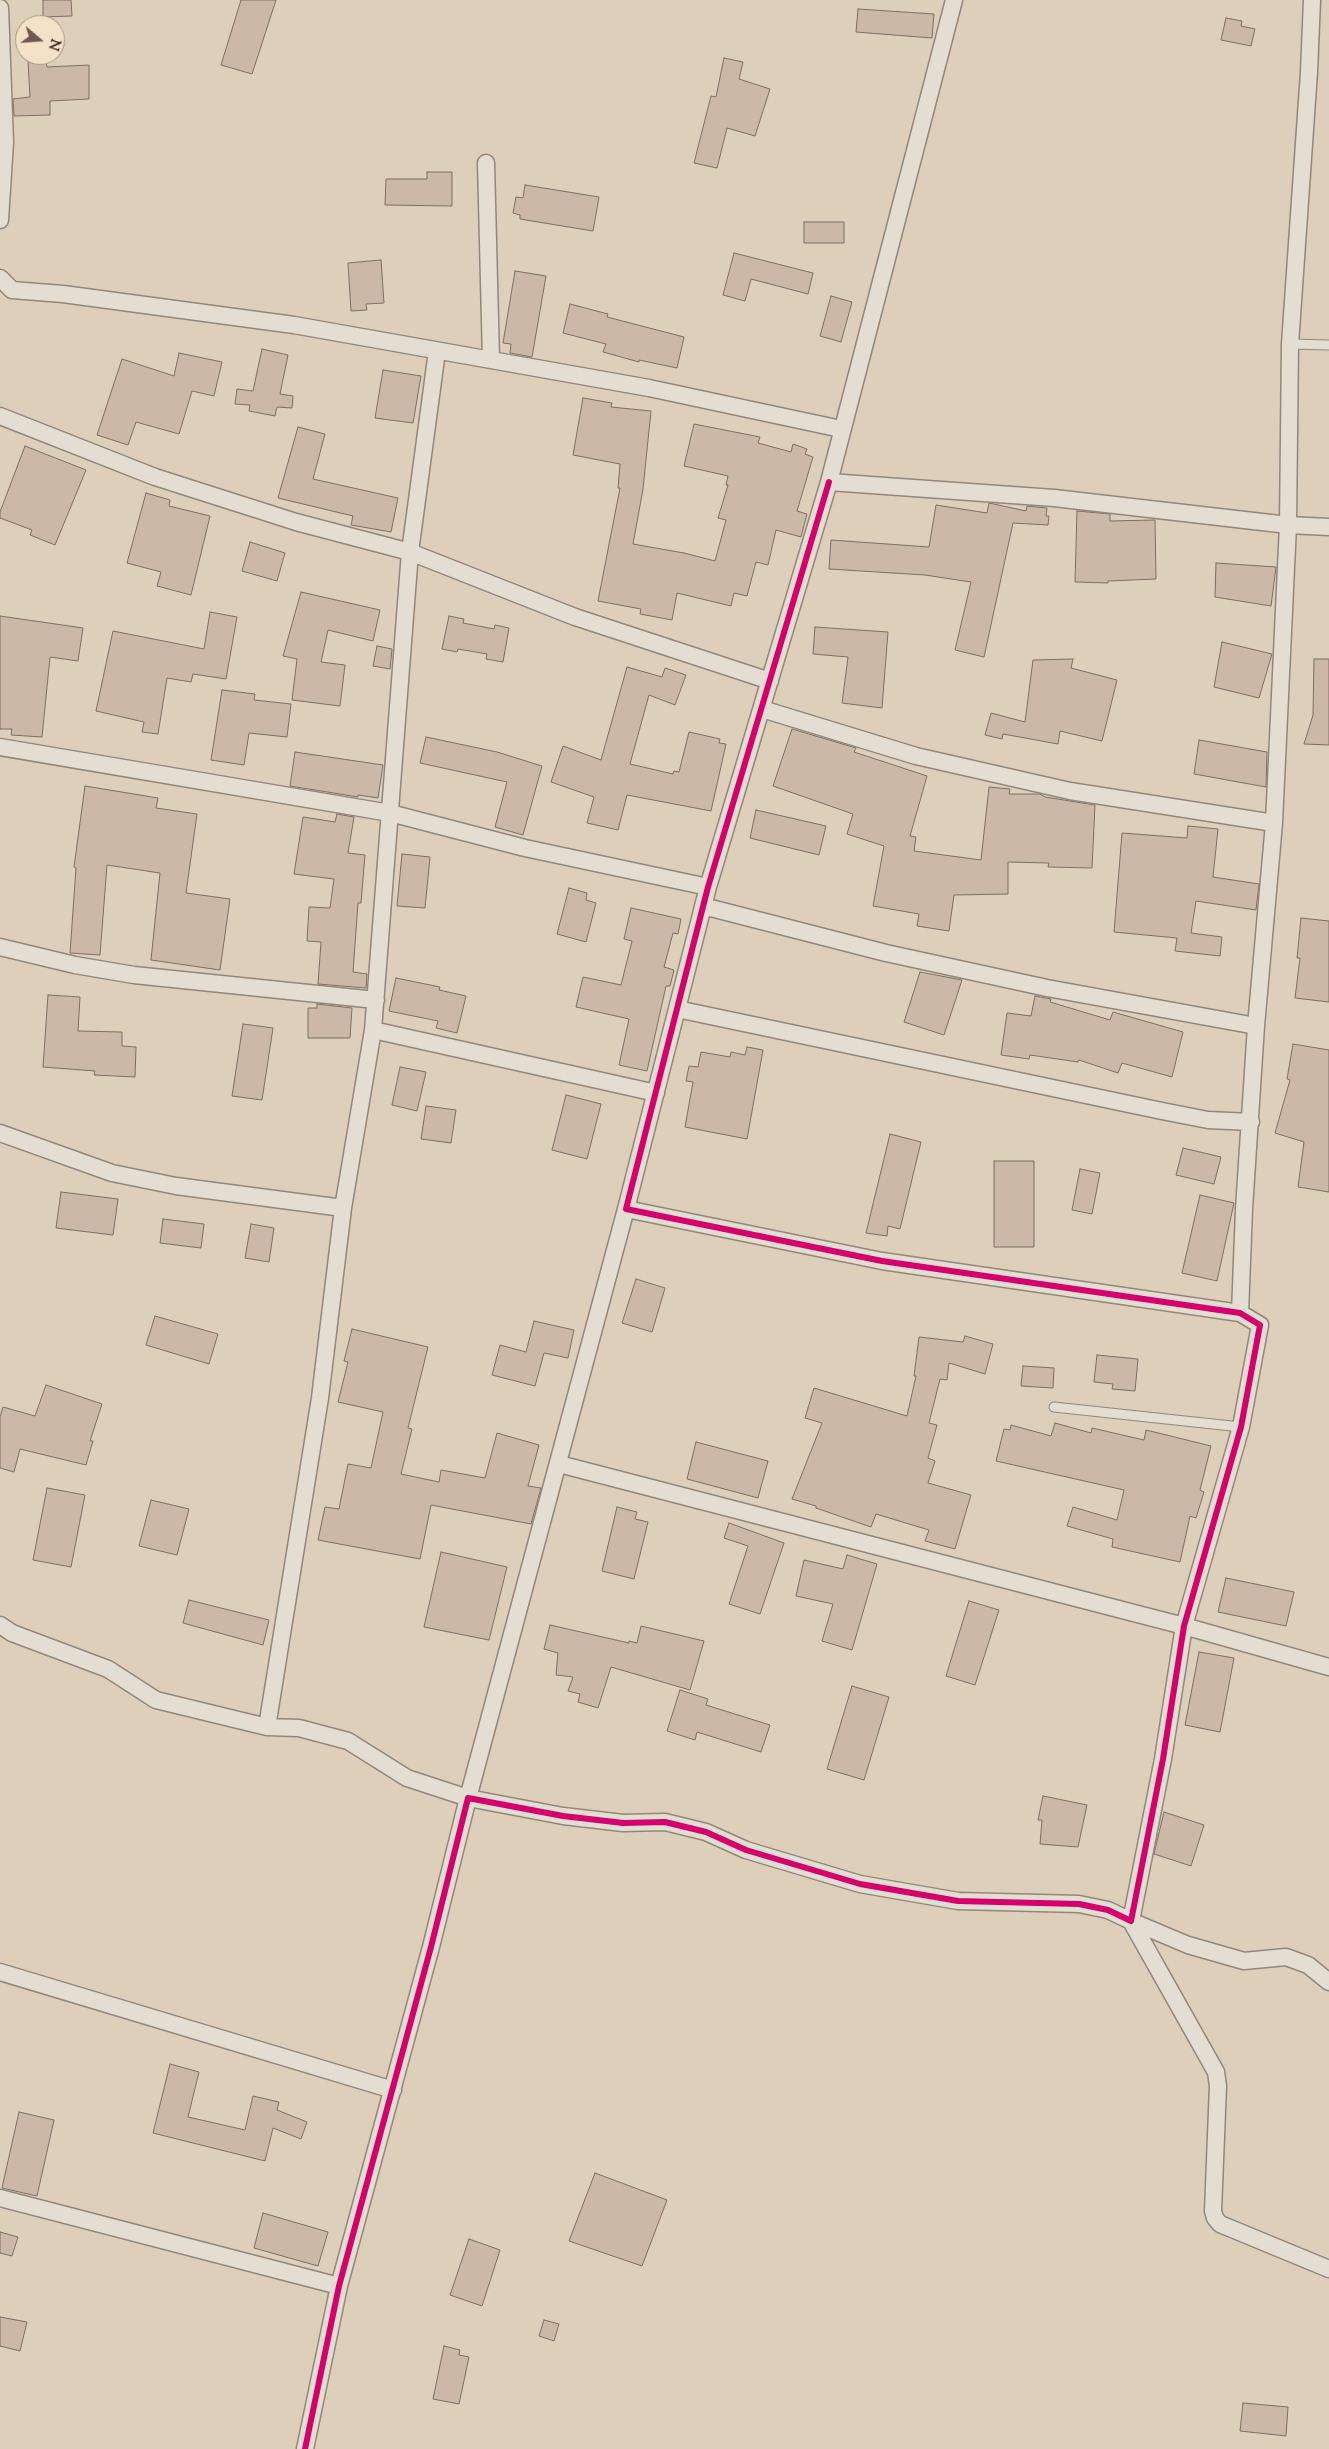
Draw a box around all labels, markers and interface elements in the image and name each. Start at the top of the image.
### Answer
north arrow [15,15,65,65]
text: N [42,36,65,53]

